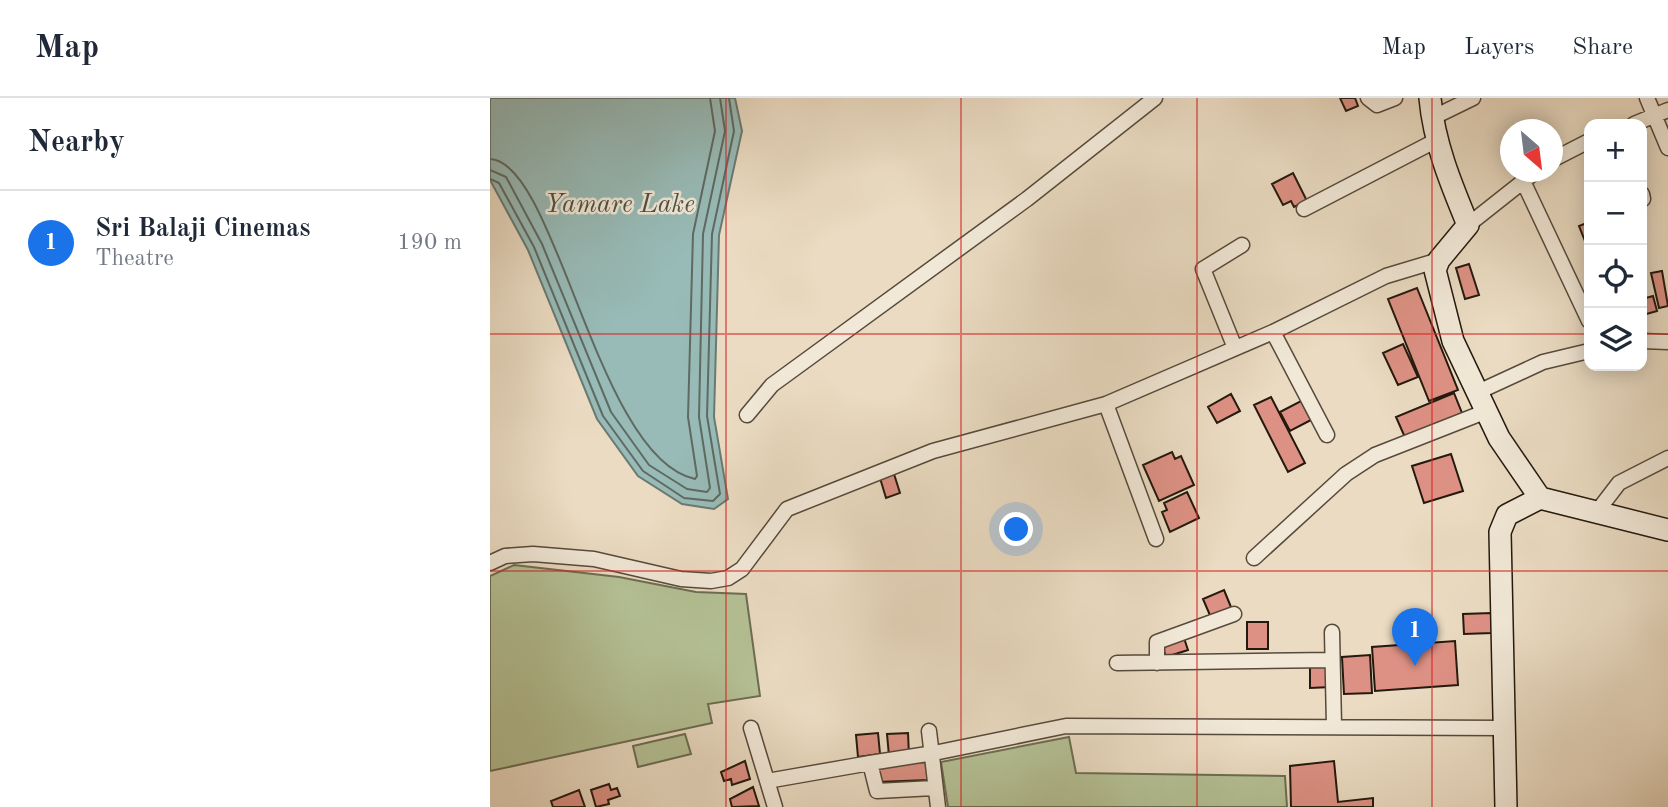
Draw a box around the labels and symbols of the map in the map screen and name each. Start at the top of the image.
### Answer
north arrow [1500,119,1563,182]
water label: Yamare Lake [545,192,695,218]
your location [999,512,1033,546]
pin: 1 [1392,608,1438,666]

